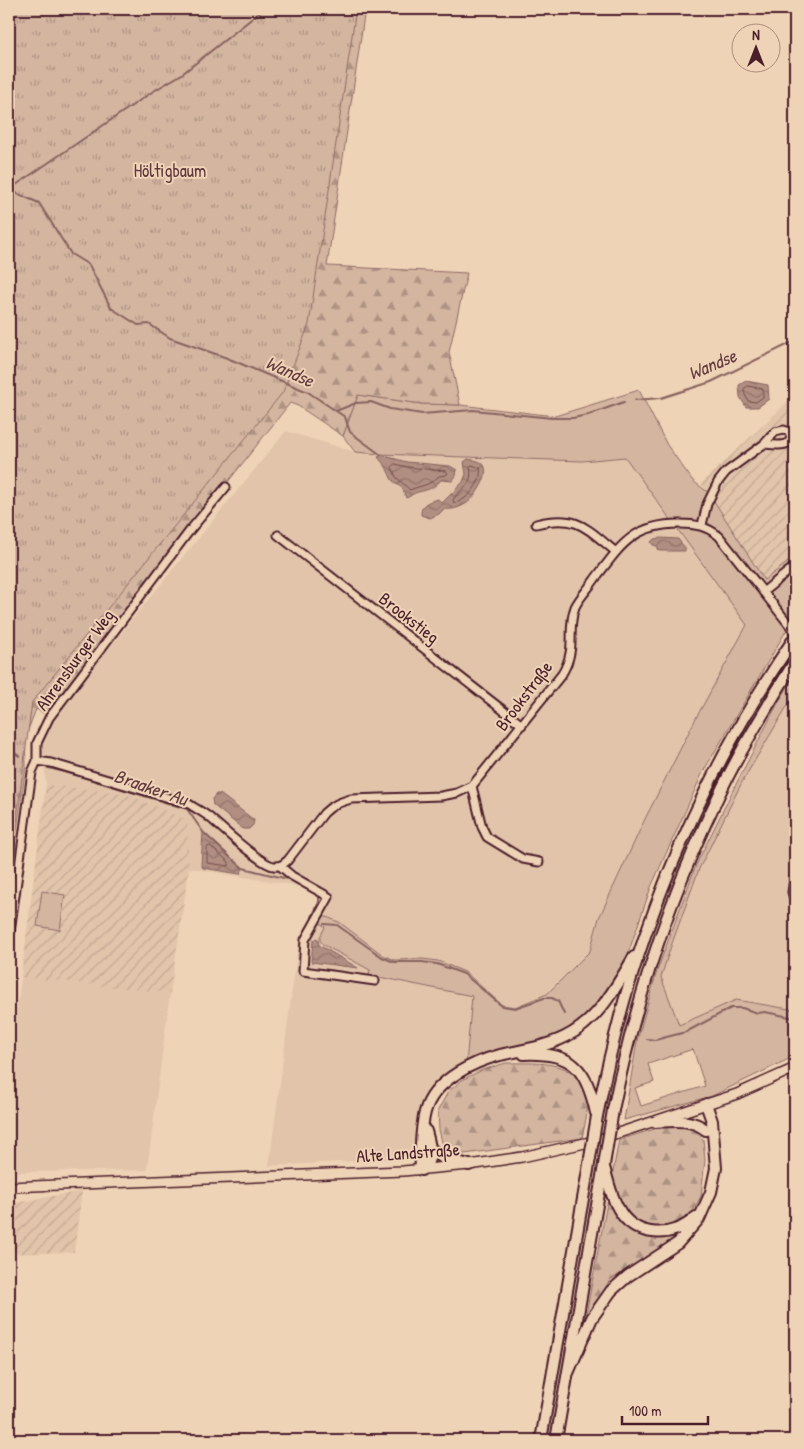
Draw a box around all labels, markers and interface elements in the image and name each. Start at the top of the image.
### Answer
north arrow [732,22,782,72]
text: N [752,25,760,44]
park label: Höltigbaum [134,158,206,183]
water label: Wandse [684,342,741,386]
water label: Wandse [262,349,319,394]
street label: Brookstieg [374,586,445,649]
street label: Ahrensburger Weg [29,604,120,715]
street label: Brookstraße [489,656,558,736]
water label: Braaker Au [111,762,192,812]
street label: Alte Landstraße [355,1136,461,1169]
scale bar [622,1394,708,1426]
text: 100 m [629,1400,662,1421]

